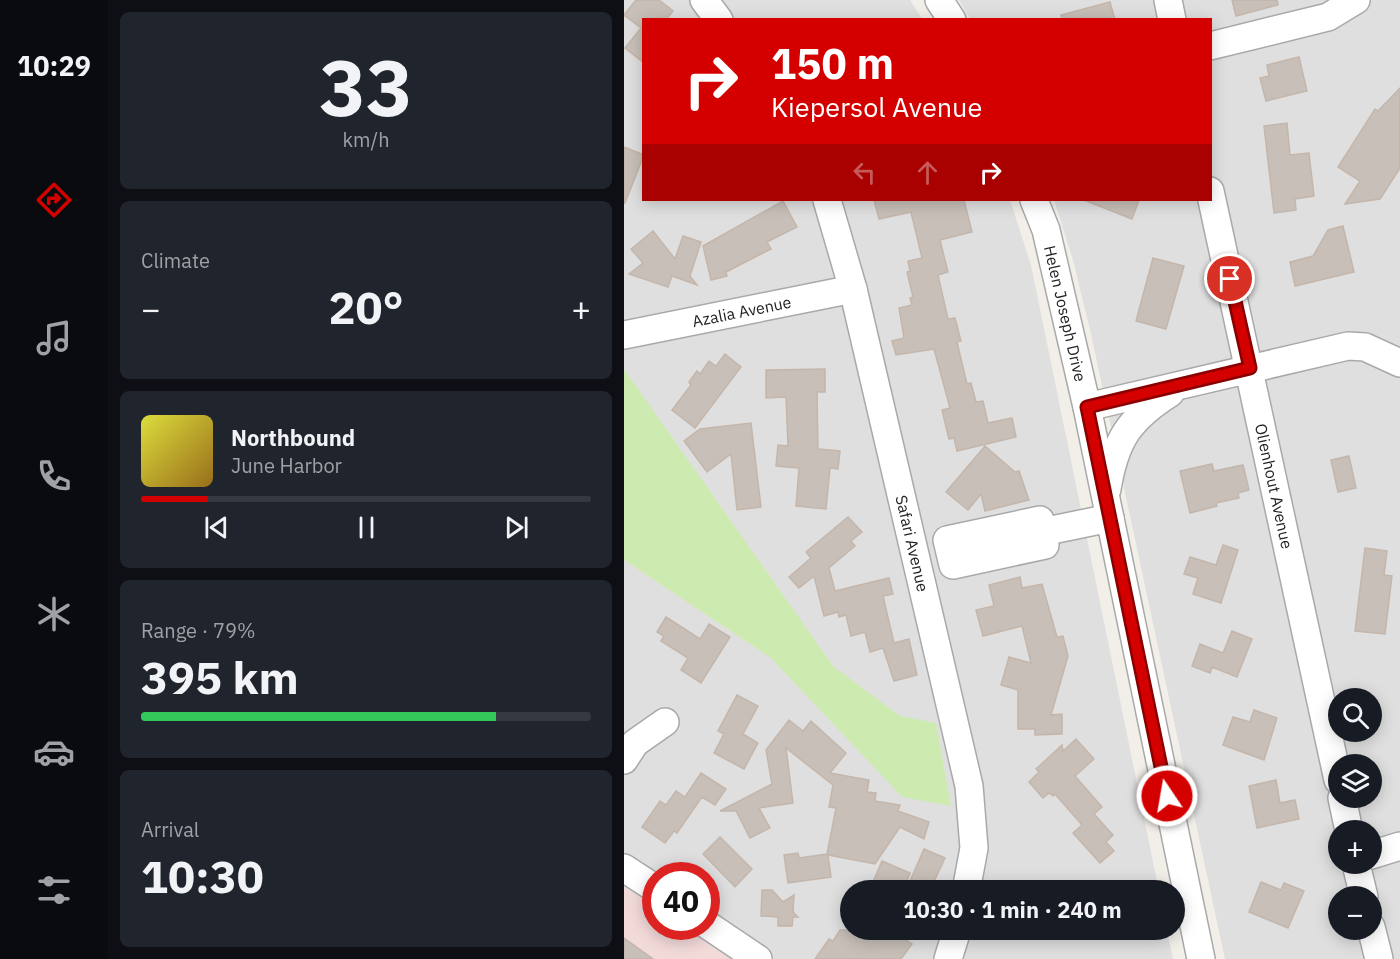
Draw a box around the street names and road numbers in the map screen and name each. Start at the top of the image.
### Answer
street label: Helen Joseph Drive [1040,243,1091,384]
street label: Azalia Avenue [690,292,793,331]
street label: Olienhout Avenue [1251,422,1297,551]
street label: Safari Avenue [891,493,933,594]

